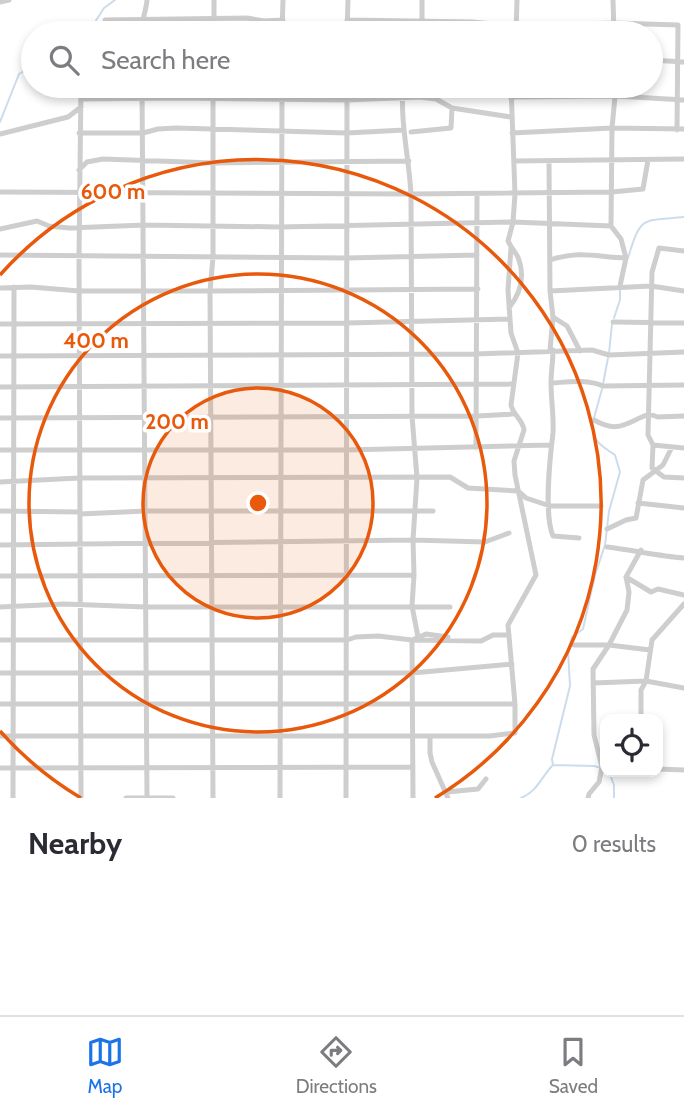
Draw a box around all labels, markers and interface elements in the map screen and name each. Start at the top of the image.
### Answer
search box [21,21,663,98]
icon: search [45,41,83,79]
text: Search here [101,44,230,76]
text: 600 m [81,179,145,204]
text: 400 m [63,328,129,353]
text: 200 m [145,409,209,434]
centre of rings [246,491,270,515]
map controls [600,714,663,777]
button: locate [600,714,663,777]
text: Nearby [28,825,122,862]
text: 0 results [572,830,656,858]
tab: Map [86,1033,124,1098]
tab: Directions [296,1033,377,1098]
tab: Saved [549,1033,598,1098]

